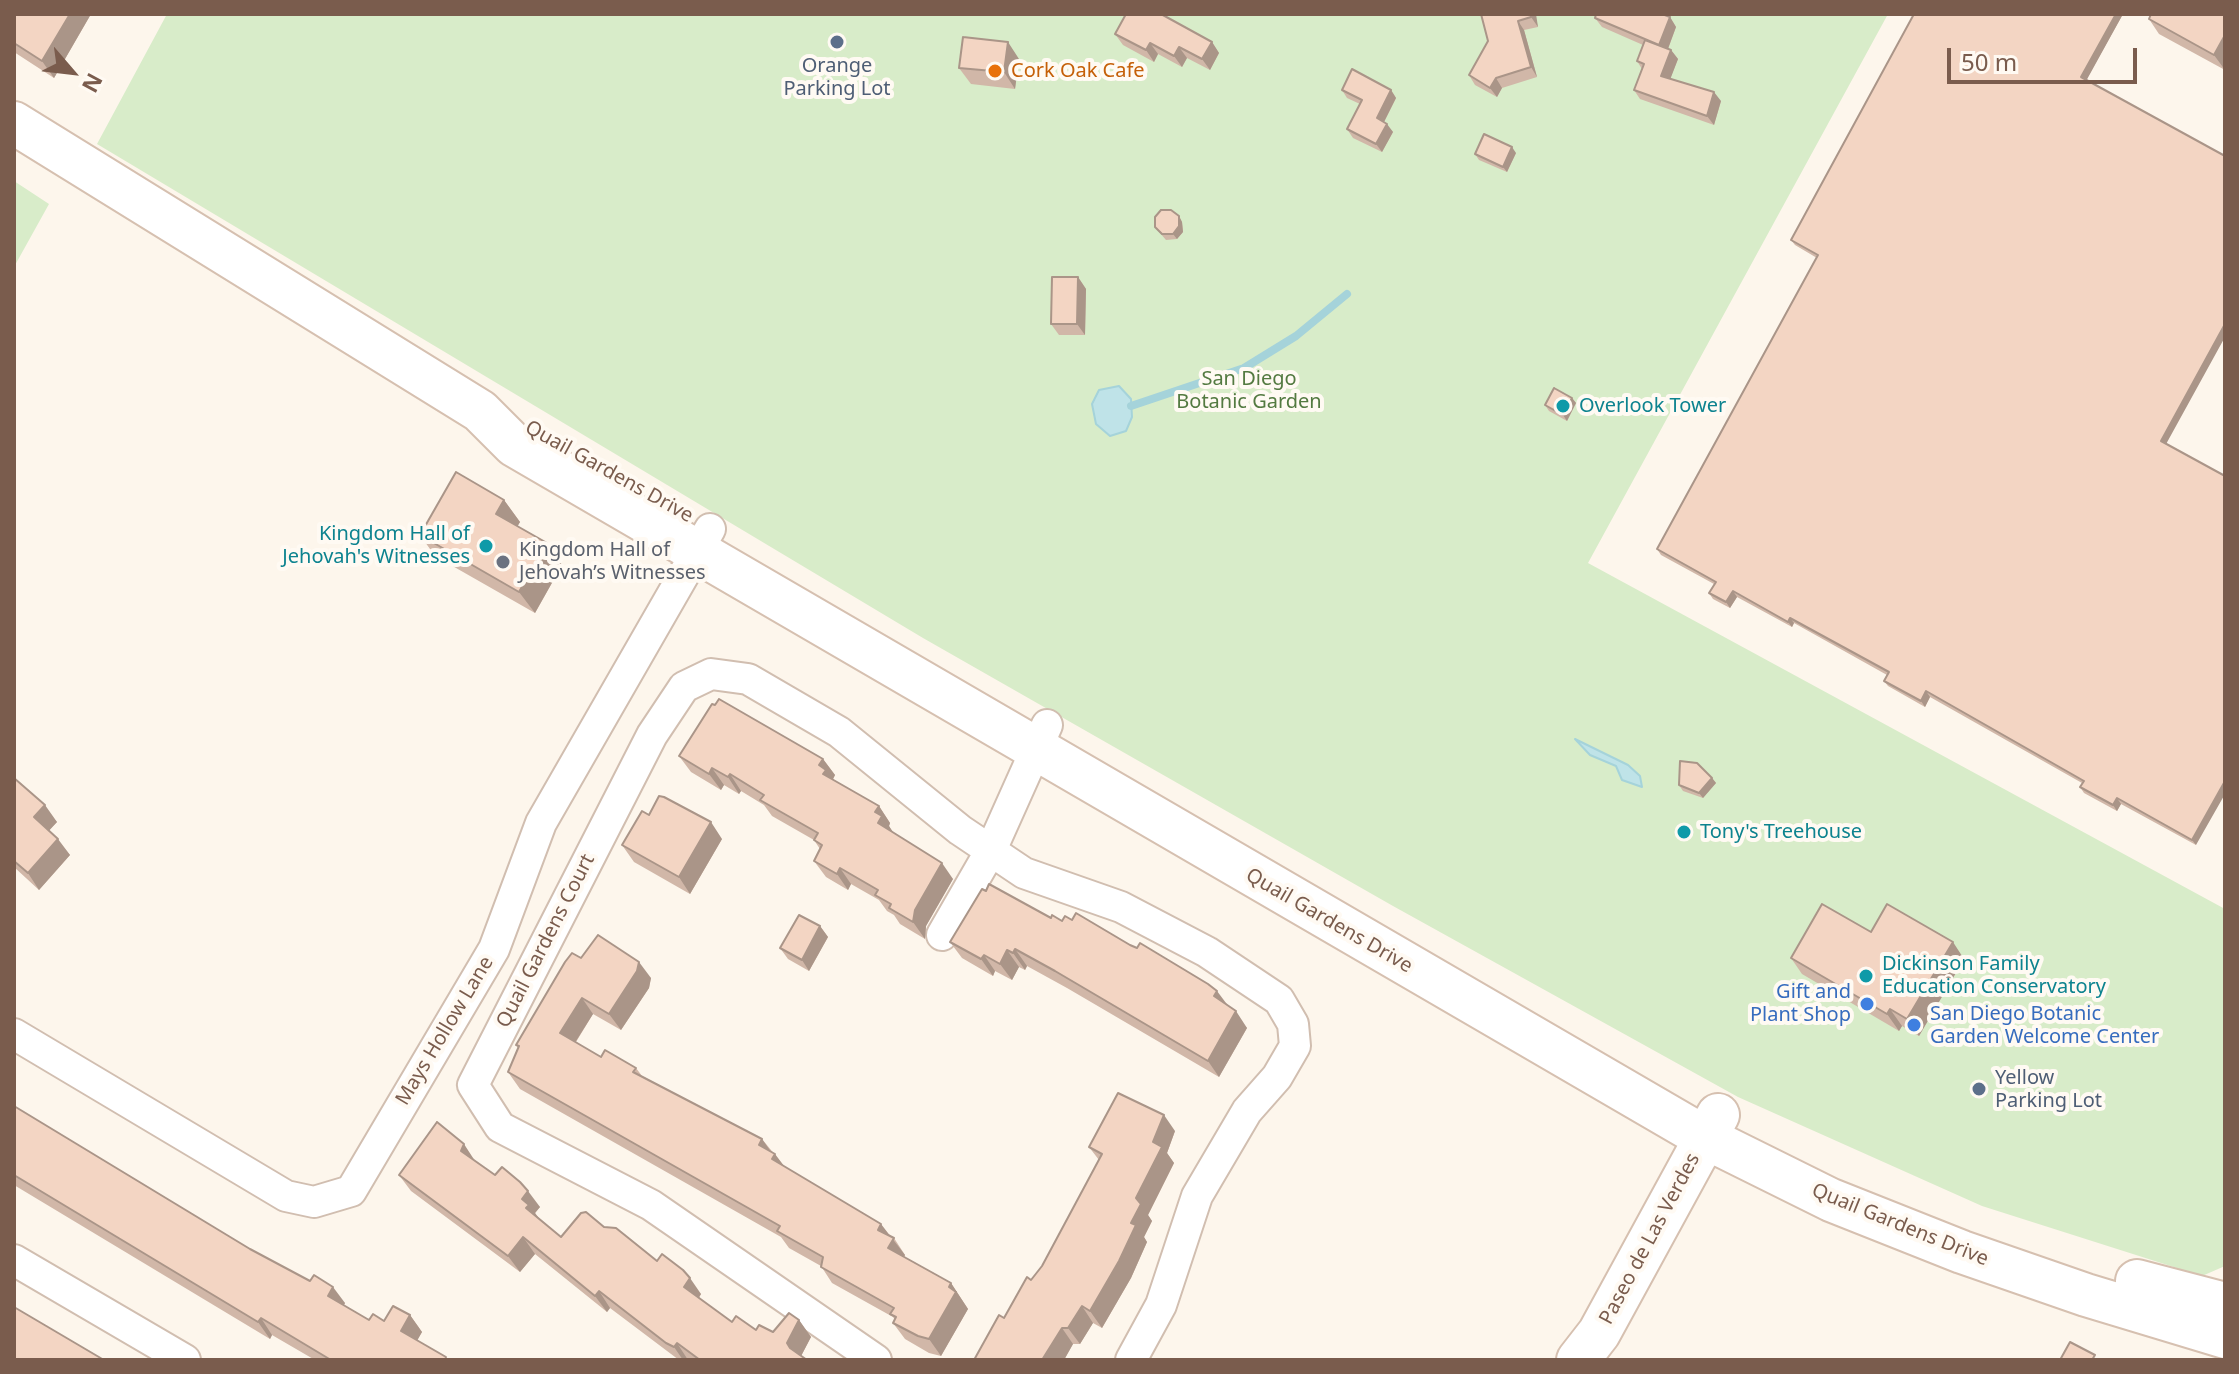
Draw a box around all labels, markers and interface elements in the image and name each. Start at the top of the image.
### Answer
north arrow [32,32,112,112]
scale bar [1951,32,2141,82]
marker: Orange Parking Lot [828,33,846,51]
text: 50 m [1961,45,2017,78]
place label: Orange Parking Lot [783,54,891,101]
place label: Cork Oak Cafe [1011,59,1145,83]
marker: Cork Oak Cafe [986,62,1004,80]
text: N [76,68,111,98]
park label: San Diego Botanic Garden [1176,367,1322,414]
place label: Overlook Tower [1579,394,1726,418]
marker: Overlook Tower [1554,397,1572,415]
street label: Quail Gardens Drive [521,416,697,528]
place label: Kingdom Hall of Jehovah's Witnesses [282,522,470,569]
marker: Kingdom Hall of Jehovah's Witnesses [477,537,495,555]
place label: Kingdom Hall of Jehovah’s Witnesses [519,538,706,585]
marker: Kingdom Hall of Jehovah’s Witnesses [494,553,512,571]
place label: Tony's Treehouse [1700,820,1862,844]
marker: Tony's Treehouse [1675,823,1693,841]
street label: Quail Gardens Court [492,850,600,1032]
street label: Quail Gardens Drive [1241,863,1417,979]
street label: Mays Hollow Lane [391,952,499,1110]
place label: Dickinson Family Education Conservatory [1882,952,2106,999]
marker: Dickinson Family Education Conservatory [1857,967,1875,985]
place label: Gift and Plant Shop [1750,980,1851,1027]
marker: Gift and Plant Shop [1858,995,1876,1013]
place label: San Diego Botanic Garden Welcome Center [1930,1002,2159,1049]
marker: San Diego Botanic Garden Welcome Center [1905,1016,1923,1034]
place label: Yellow Parking Lot [1995,1066,2102,1113]
marker: Yellow Parking Lot [1970,1080,1988,1098]
street label: Paseo de Las Verdes [1595,1149,1705,1329]
street label: Quail Gardens Drive [1808,1179,1992,1271]

